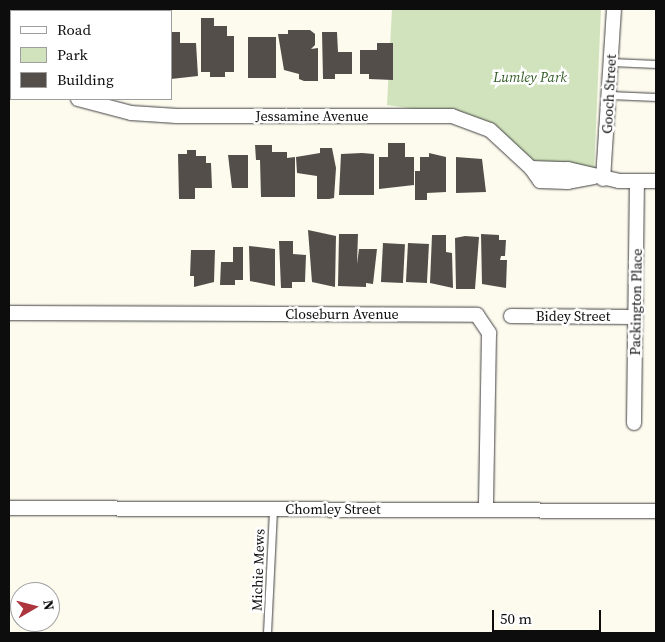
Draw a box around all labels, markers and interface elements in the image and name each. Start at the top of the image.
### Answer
legend [10,10,172,100]
text: Road [57,19,91,40]
text: Park [57,44,88,65]
street label: Gooch Street [599,54,619,134]
text: Building [57,69,114,90]
park label: Lumley Park [493,69,567,85]
street label: Jessamine Avenue [256,108,368,124]
street label: Packington Place [627,248,645,356]
street label: Closeburn Avenue [285,306,399,322]
street label: Bidey Street [536,308,610,324]
street label: Chomley Street [285,501,381,517]
street label: Michie Mews [248,529,268,611]
north arrow [10,582,60,632]
text: N [38,599,59,611]
scale bar [495,600,604,632]
text: 50 m [500,608,532,629]

